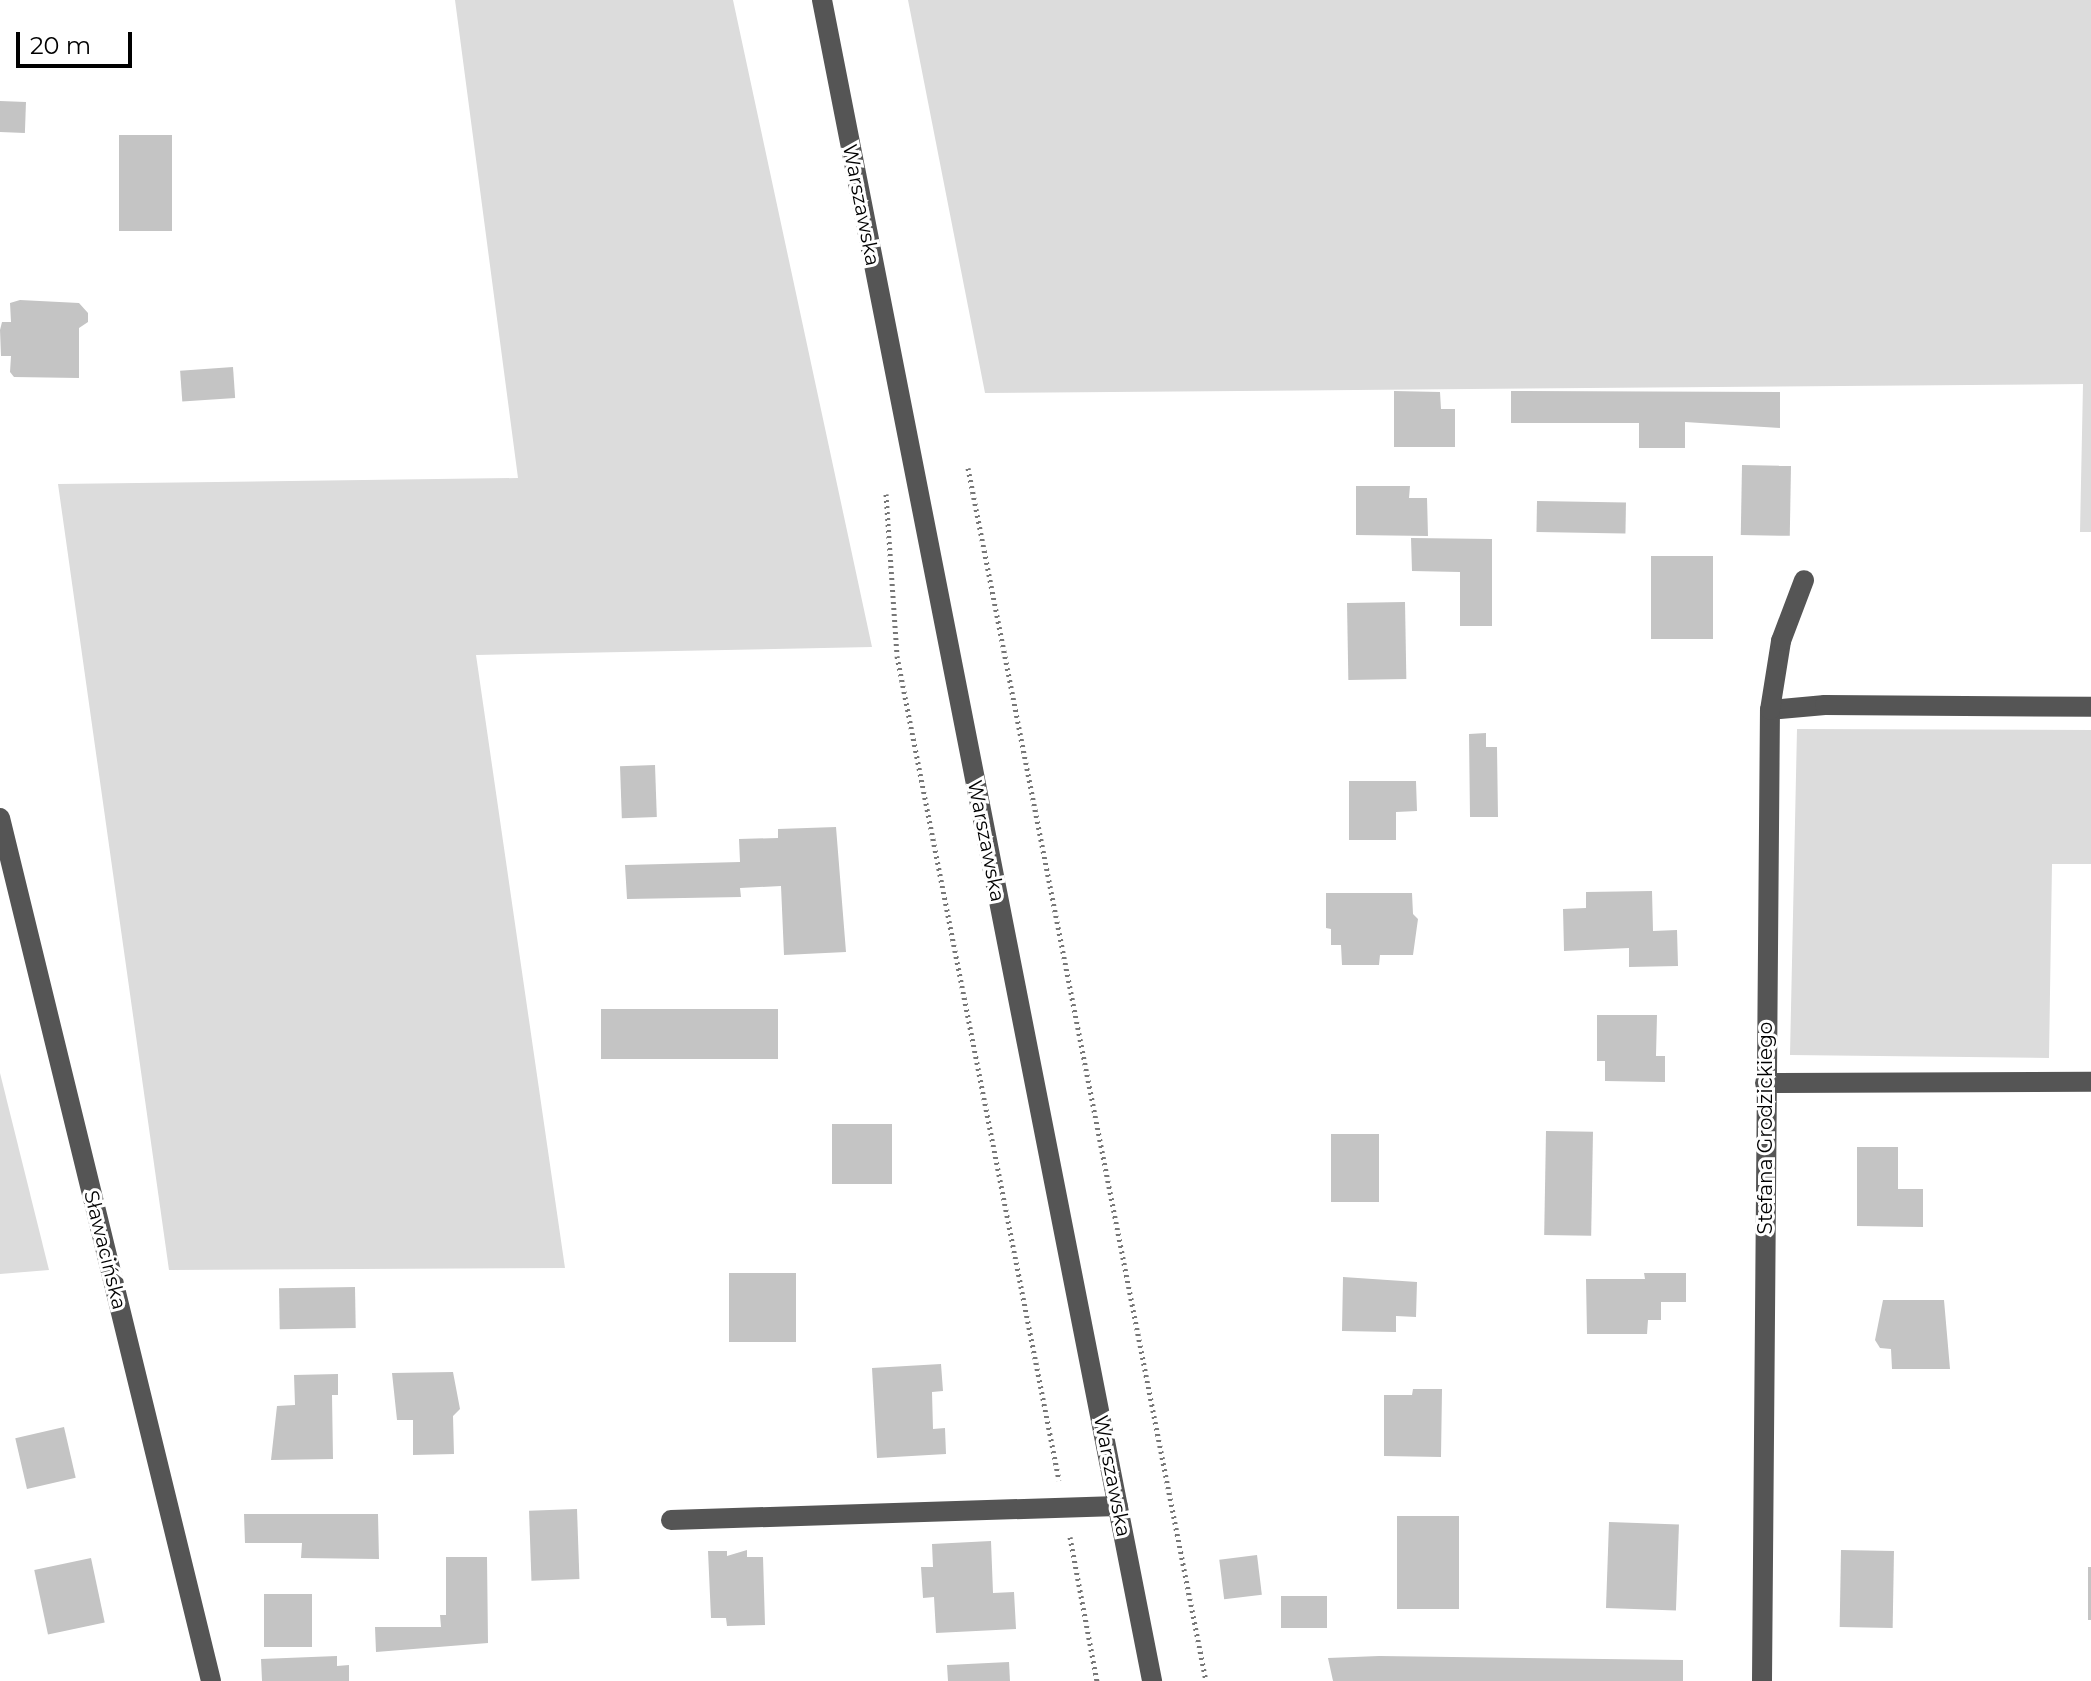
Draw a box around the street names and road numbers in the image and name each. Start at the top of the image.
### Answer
street label: Warszawska [837,142,885,268]
street label: Warszawska [962,778,1010,904]
street label: Stefana Grodzickiego [1753,1022,1777,1234]
street label: Sławacińska [79,1188,131,1312]
street label: Warszawska [1088,1413,1136,1539]

